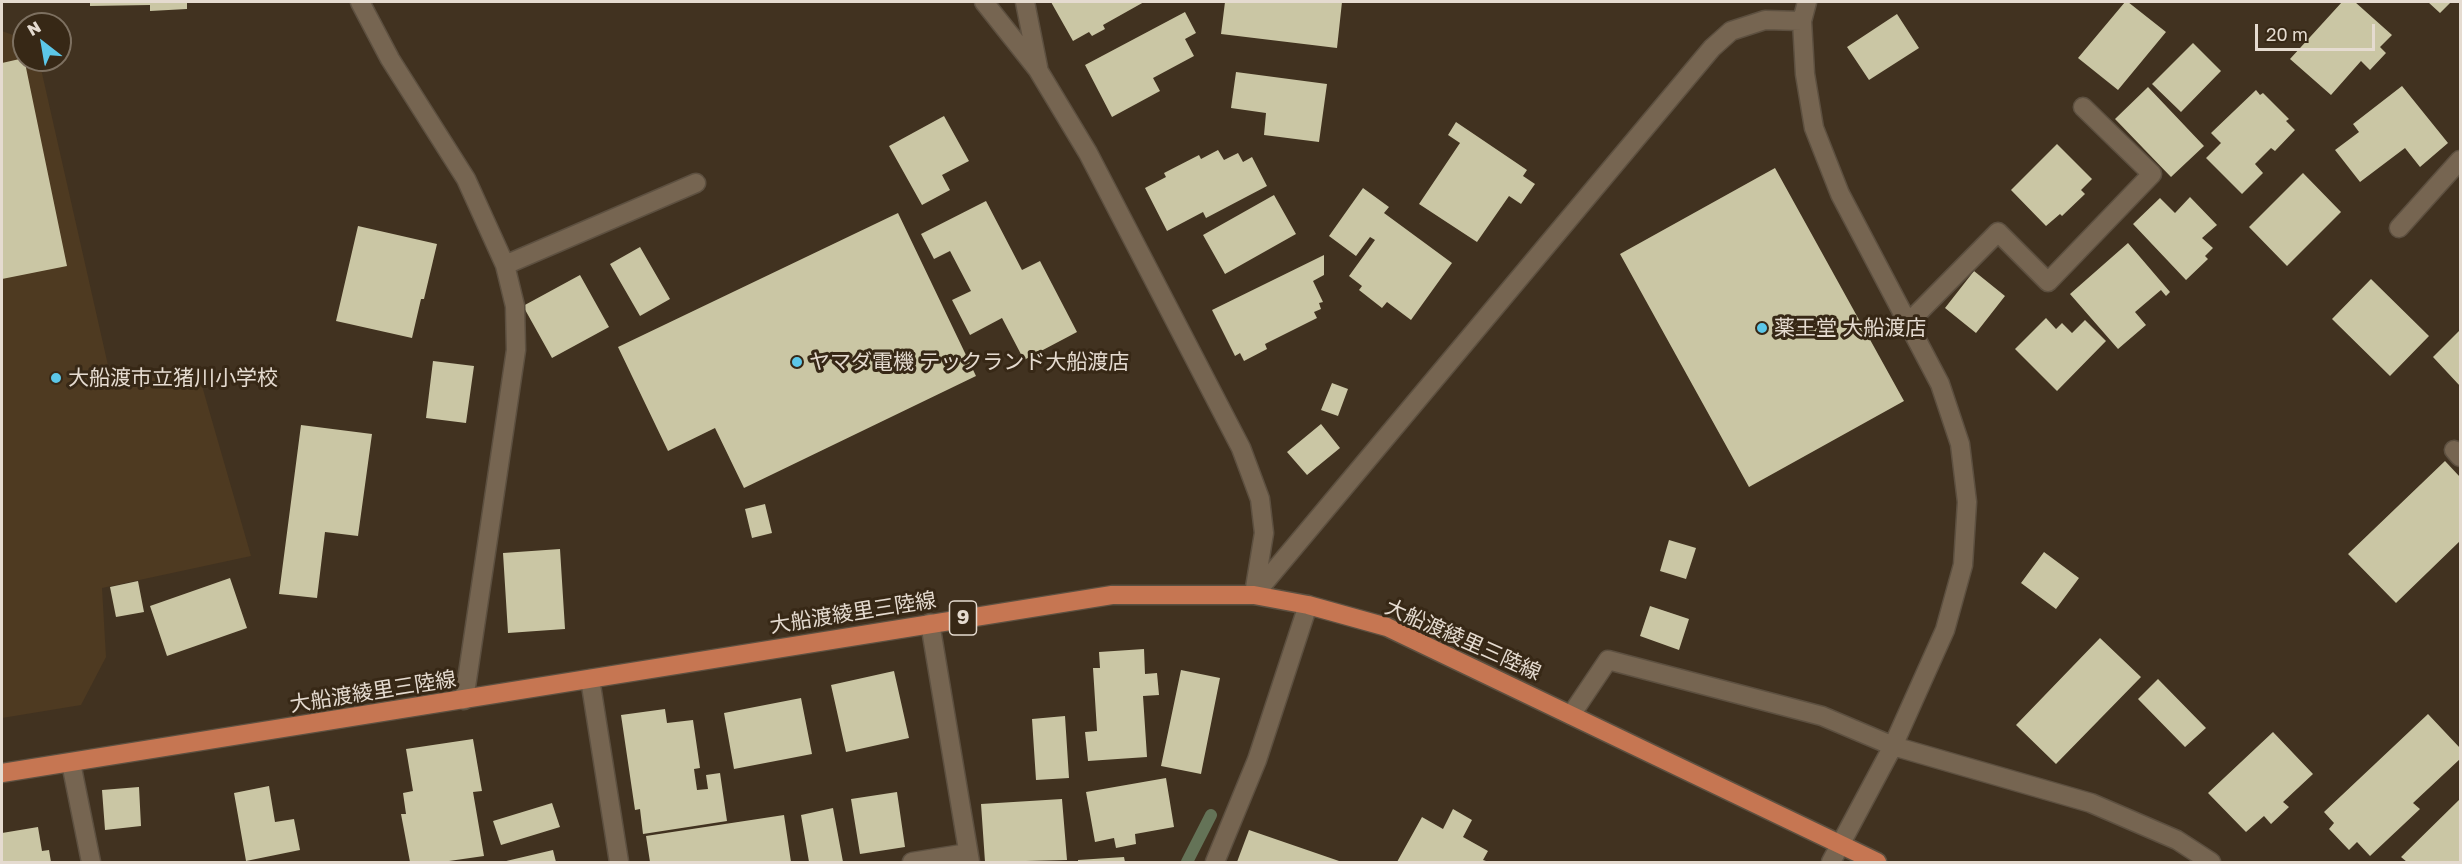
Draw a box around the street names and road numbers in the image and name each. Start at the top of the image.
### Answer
street label: 大船渡綾里三陸線 [768,587,938,639]
street label: 大船渡綾里三陸線 [1381,594,1545,686]
road number: 9 [950,601,976,635]
street label: 大船渡綾里三陸線 [288,666,458,718]

